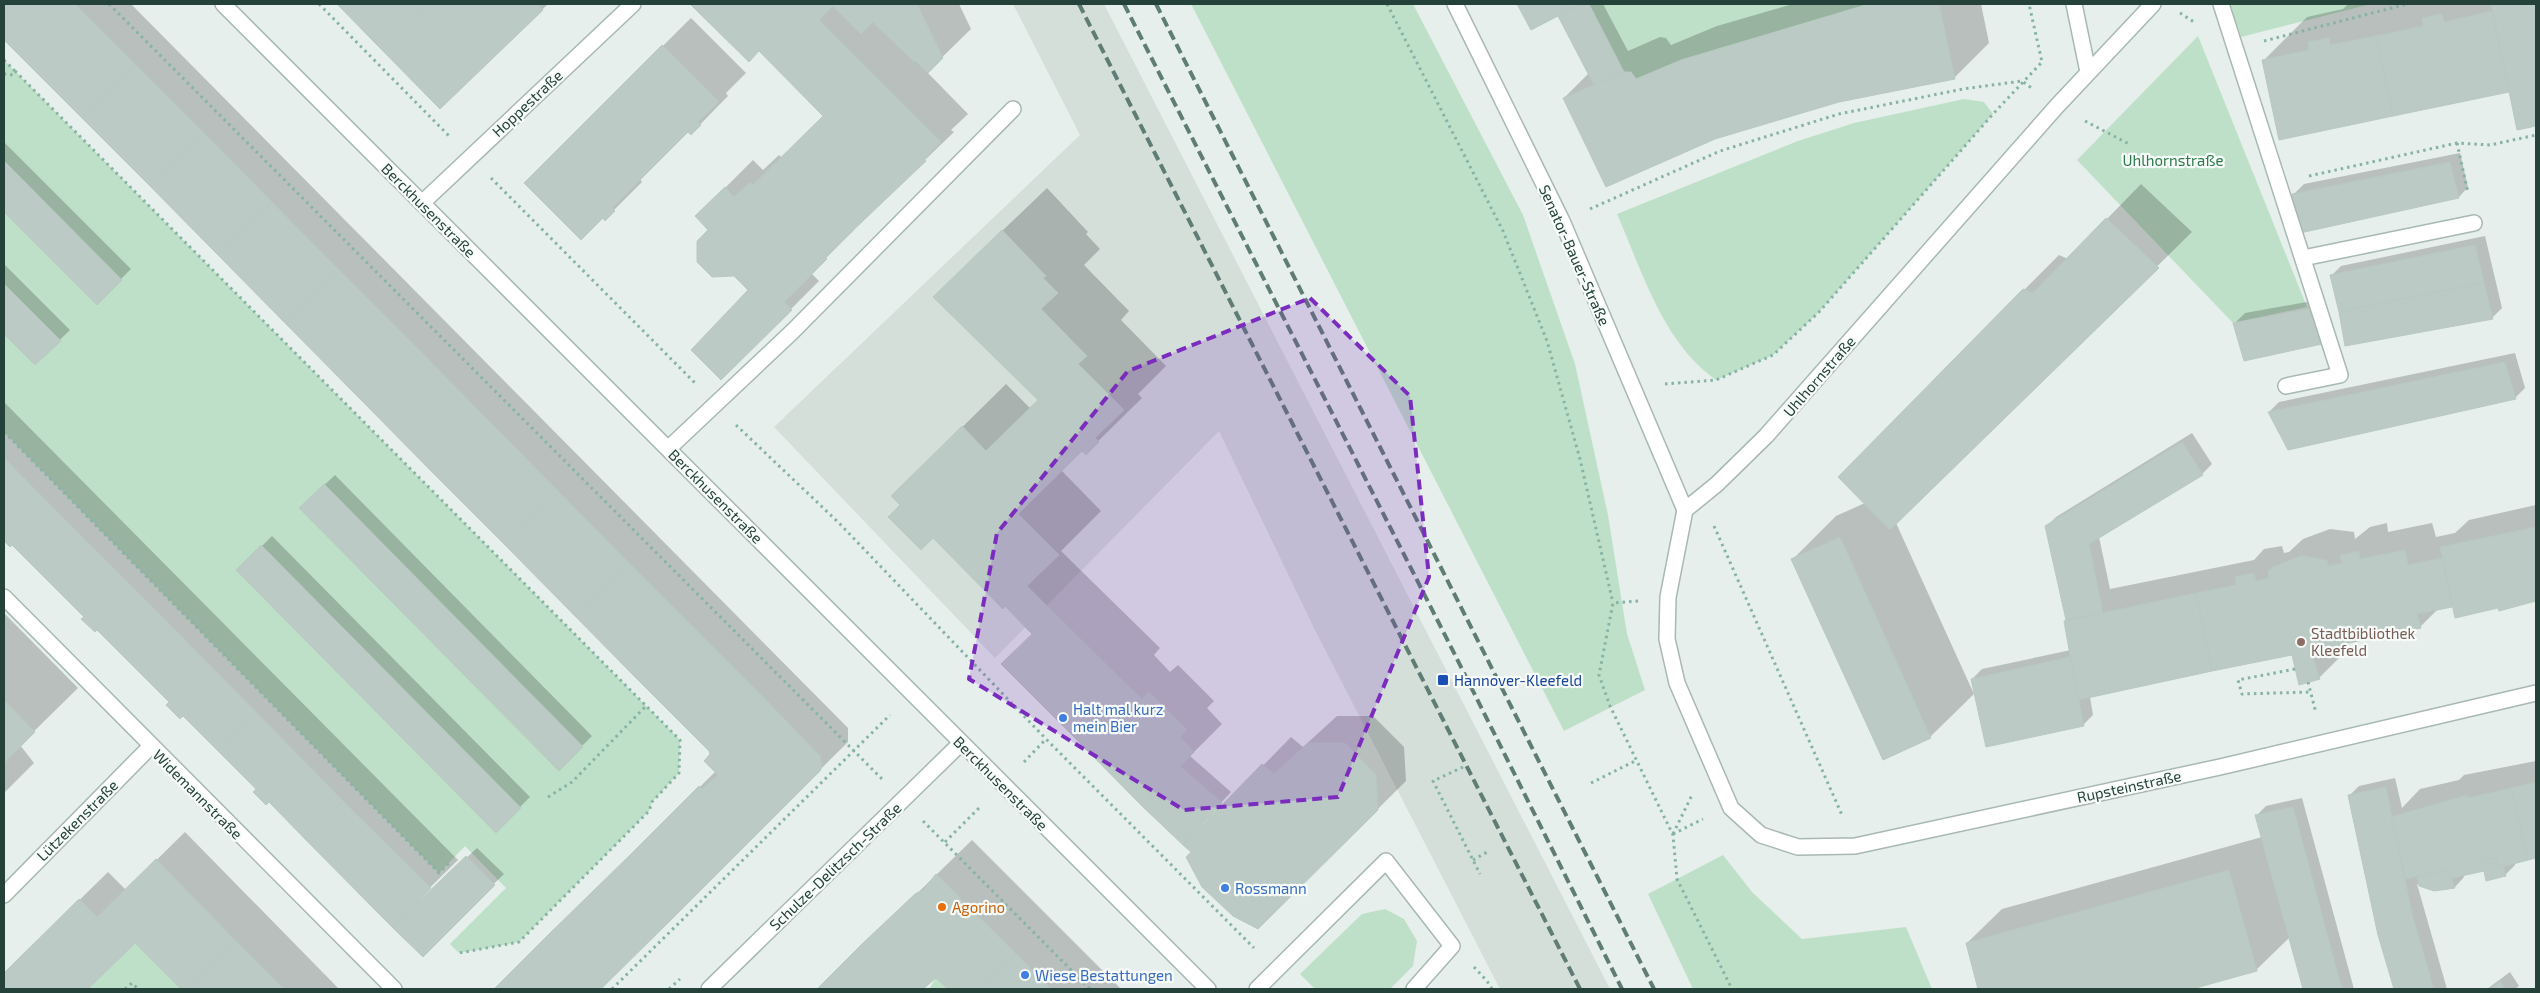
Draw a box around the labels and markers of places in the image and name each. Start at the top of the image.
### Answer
place label: Stadtbibliothek Kleefeld [2311,624,2416,659]
marker: Stadtbibliothek Kleefeld [2295,636,2307,648]
place label: Hannover-Kleefeld [1454,671,1582,689]
marker: Hannover-Kleefeld [1436,673,1450,687]
place label: Halt mal kurz mein Bier [1073,700,1163,735]
marker: Halt mal kurz mein Bier [1057,712,1069,724]
place label: Rossmann [1235,879,1307,897]
marker: Rossmann [1219,882,1231,894]
place label: Agorino [952,898,1005,916]
marker: Agorino [936,901,948,913]
place label: Wiese Bestattungen [1035,966,1173,984]
marker: Wiese Bestattungen [1019,969,1031,981]

